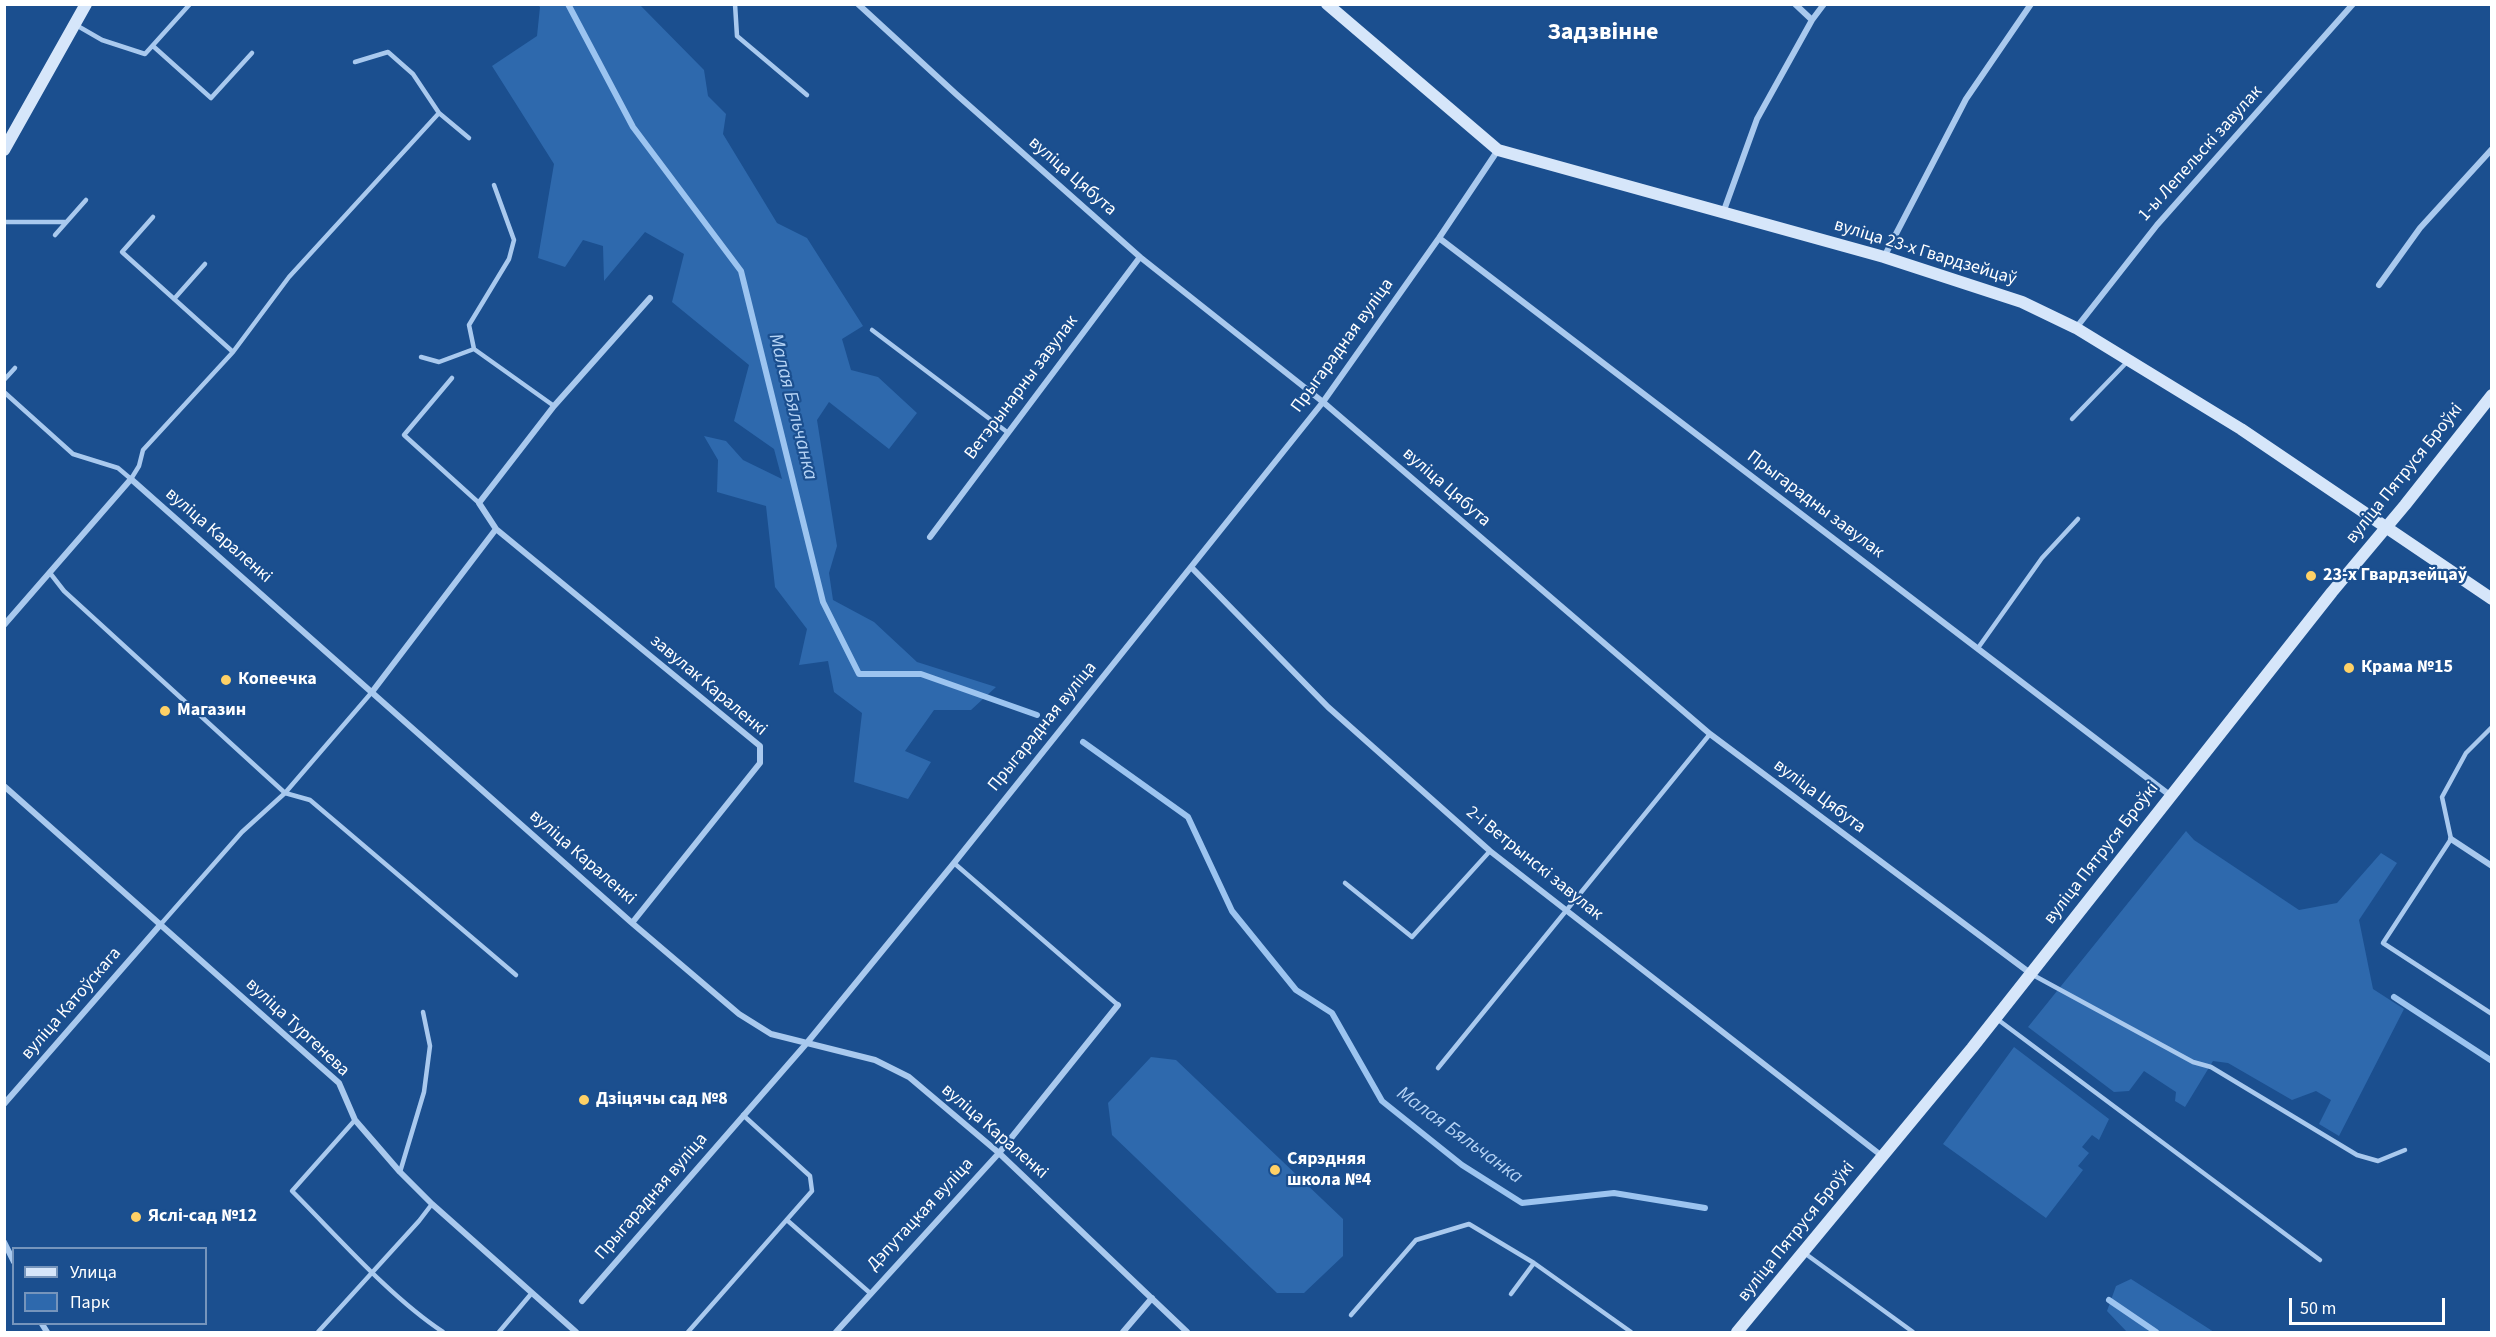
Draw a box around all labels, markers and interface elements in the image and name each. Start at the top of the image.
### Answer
district label: Задзвінне [1547,20,1659,48]
street label: 1-ы Лепельскі завулак [2134,82,2268,226]
street label: вуліца Цябута [1023,133,1121,221]
street label: вуліца 23-х Гвардзейцаў [1831,215,2019,291]
street label: Прыгарадная вуліца [1287,275,1399,417]
street label: Ветэрынарны завулак [961,312,1083,464]
water label: Малая Бяльчанка [762,331,822,483]
street label: вуліца Пятруся Броўкі [2342,399,2468,549]
street label: вуліца Цябута [1397,444,1495,532]
street label: Прыгарадны завулак [1742,446,1888,564]
street label: вуліца Караленкі [160,484,276,588]
place label: 23-х Гвардзейцаў [2323,565,2467,587]
marker: 23-х Гвардзейцаў [2304,569,2318,583]
street label: завулак Караленкі [645,631,771,741]
place label: Крама №15 [2361,657,2453,679]
street label: Прыгарадная вуліца [984,658,1102,796]
marker: Крама №15 [2342,661,2356,675]
place label: Копеечка [238,669,317,691]
marker: Копеечка [219,673,233,687]
place label: Магазин [177,700,246,722]
marker: Магазин [158,704,172,718]
street label: вуліца Цябута [1769,755,1869,839]
street label: вуліца Пятруся Броўкі [2040,779,2164,929]
street label: 2-і Ветрынскі завулак [1461,802,1607,926]
street label: вуліца Караленкі [524,806,640,910]
street label: вуліца Катоўскага [17,944,127,1064]
street label: вуліца Тургенева [240,974,354,1082]
street label: вуліца Караленкі [936,1080,1052,1184]
water label: Малая Бяльчанка [1391,1082,1527,1190]
place label: Дзіцячы сад №8 [596,1089,728,1111]
marker: Дзіцячы сад №8 [577,1093,591,1107]
street label: Прыгарадная вуліца [591,1129,713,1265]
place label: Сярэдняя школа №4 [1287,1149,1371,1192]
street label: Дэпутацкая вуліца [863,1154,979,1276]
street label: вуліца Пятруся Броўкі [1734,1157,1860,1307]
marker: Сярэдняя школа №4 [1268,1163,1282,1177]
place label: Яслі-сад №12 [148,1206,257,1228]
marker: Яслі-сад №12 [129,1210,143,1224]
legend [12,1247,207,1325]
text: Улица [70,1260,117,1285]
scale bar [2292,1286,2448,1324]
text: Парк [70,1290,110,1315]
text: 50 m [2300,1296,2336,1321]

